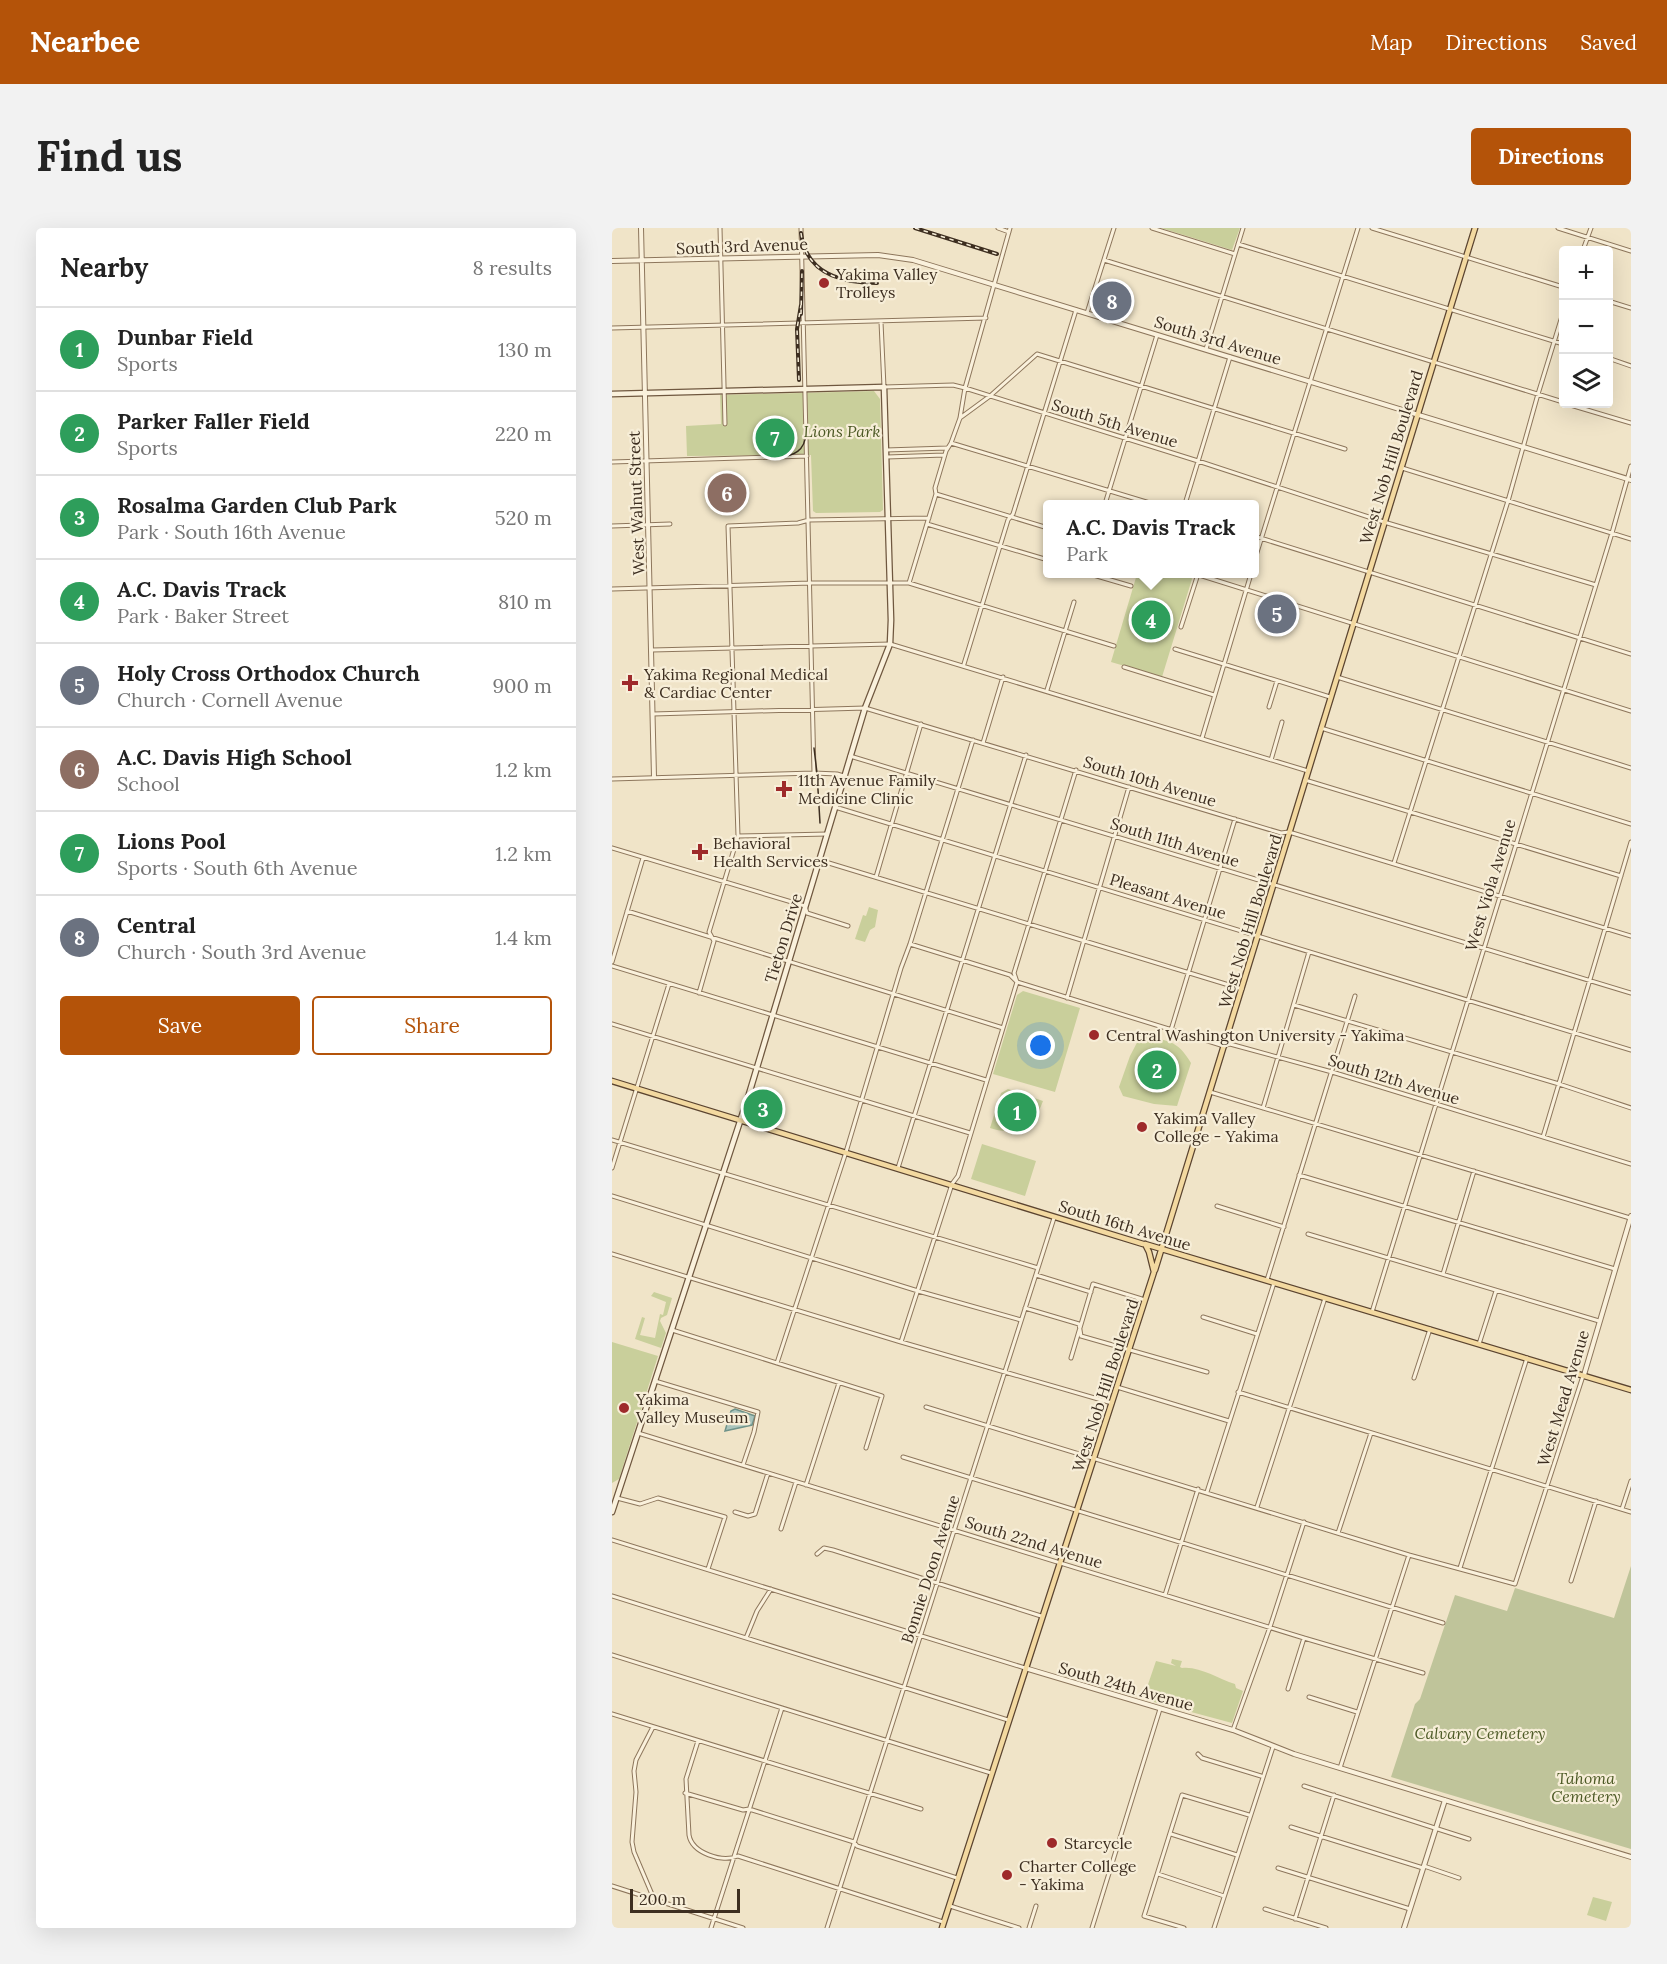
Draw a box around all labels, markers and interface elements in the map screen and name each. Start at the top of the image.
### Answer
text: Nearbee [30,24,140,60]
text: Map [1370,29,1413,56]
text: Directions [1446,29,1547,56]
text: Saved [1580,29,1637,56]
button: Directions [1471,128,1631,185]
text: Find us [36,129,182,183]
street label: South 3rd Avenue [676,234,809,258]
map controls [1559,246,1613,408]
button: + [1559,246,1613,300]
text: Nearby [60,251,148,284]
text: 8 results [473,255,552,280]
place label: Yakima Valley Trolleys [835,264,938,302]
marker: Yakima Valley Trolleys [817,276,831,290]
pin: 8 [1092,278,1132,324]
button: − [1559,300,1613,354]
street label: South 3rd Avenue [1152,311,1284,369]
text: Dunbar Field [117,323,253,351]
text: 1 [75,337,84,362]
text: 130 m [498,337,552,362]
text: Sports [117,351,178,376]
button: layers [1559,354,1613,408]
street label: West Nob Hill Boulevard [1355,367,1427,546]
street label: South 5th Avenue [1049,394,1181,452]
text: Parker Faller Field [117,407,310,435]
pin: 7 [756,416,794,460]
text: 2 [74,421,85,446]
text: 220 m [495,421,552,446]
park label: Lions Park [803,421,881,441]
street label: West Walnut Street [623,430,649,576]
text: Sports [117,435,178,460]
pin: 6 [708,470,746,516]
text: Rosalma Garden Club Park [117,491,397,519]
popup [1043,500,1259,578]
text: 3 [74,505,85,530]
text: 520 m [495,505,552,530]
text: A.C. Davis Track [1066,513,1236,541]
text: Park · South 16th Avenue [117,519,346,544]
text: Park [1066,541,1108,566]
text: A.C. Davis Track [117,575,286,603]
text: 4 [74,589,85,614]
text: 810 m [498,589,552,614]
pin: 5 [1258,592,1296,636]
pin: 4 [1132,598,1170,642]
text: Park · Baker Street [117,603,289,628]
text: Holy Cross Orthodox Church [117,659,420,687]
place label: Yakima Regional Medical & Cardiac Center [643,664,828,702]
text: 5 [74,673,85,698]
text: 900 m [492,673,552,698]
marker: Yakima Regional Medical & Cardiac Center [621,674,639,692]
text: Church · Cornell Avenue [117,687,343,712]
text: A.C. Davis High School [117,743,352,771]
street label: South 10th Avenue [1081,751,1219,811]
text: 6 [74,757,85,782]
text: 1.2 km [495,757,552,782]
place label: 11th Avenue Family Medicine Clinic [798,770,937,808]
text: School [117,771,180,796]
marker: 11th Avenue Family Medicine Clinic [775,780,793,798]
street label: South 11th Avenue [1108,813,1242,871]
street label: West Viola Avenue [1460,816,1520,953]
text: Lions Pool [117,827,226,855]
street label: West Nob Hill Boulevard [1214,831,1286,1010]
place label: Behavioral Health Services [713,833,828,871]
text: 7 [75,841,84,866]
text: 1.2 km [495,841,552,866]
marker: Behavioral Health Services [691,843,709,861]
text: Sports · South 6th Avenue [117,855,358,880]
street label: Pleasant Avenue [1107,869,1229,923]
street label: Tieton Drive [760,890,806,985]
text: Central [117,911,196,939]
text: 8 [74,925,85,950]
text: 1.4 km [495,925,552,950]
text: Church · South 3rd Avenue [117,939,366,964]
button: Save [60,996,300,1055]
button: Share [312,996,552,1055]
place label: Central Washington University - Yakima [1106,1025,1405,1045]
marker: Central Washington University - Yakima [1087,1028,1101,1042]
your location [1026,1031,1055,1060]
pin: 2 [1138,1048,1176,1092]
street label: South 12th Avenue [1326,1049,1463,1109]
pin: 3 [744,1086,782,1132]
pin: 1 [998,1090,1036,1134]
place label: Yakima Valley College - Yakima [1153,1108,1279,1146]
marker: Yakima Valley College - Yakima [1135,1120,1149,1134]
street label: South 16th Avenue [1056,1195,1194,1255]
street label: West Nob Hill Boulevard [1068,1296,1143,1474]
street label: West Mead Avenue [1533,1327,1593,1469]
place label: Yakima Valley Museum [635,1389,748,1427]
marker: Yakima Valley Museum [617,1401,631,1415]
street label: Bonnie Doon Avenue [897,1492,964,1646]
street label: South 22nd Avenue [963,1512,1106,1573]
street label: South 24th Avenue [1056,1657,1196,1715]
park label: Calvary Cemetery [1415,1723,1545,1743]
park label: Tahoma Cemetery [1551,1768,1621,1806]
place label: Starcycle [1064,1833,1133,1853]
marker: Starcycle [1045,1836,1059,1850]
place label: Charter College - Yakima [1019,1856,1137,1894]
marker: Charter College - Yakima [1000,1868,1014,1882]
scale bar [630,1886,740,1914]
text: 200 m [639,1889,686,1909]

